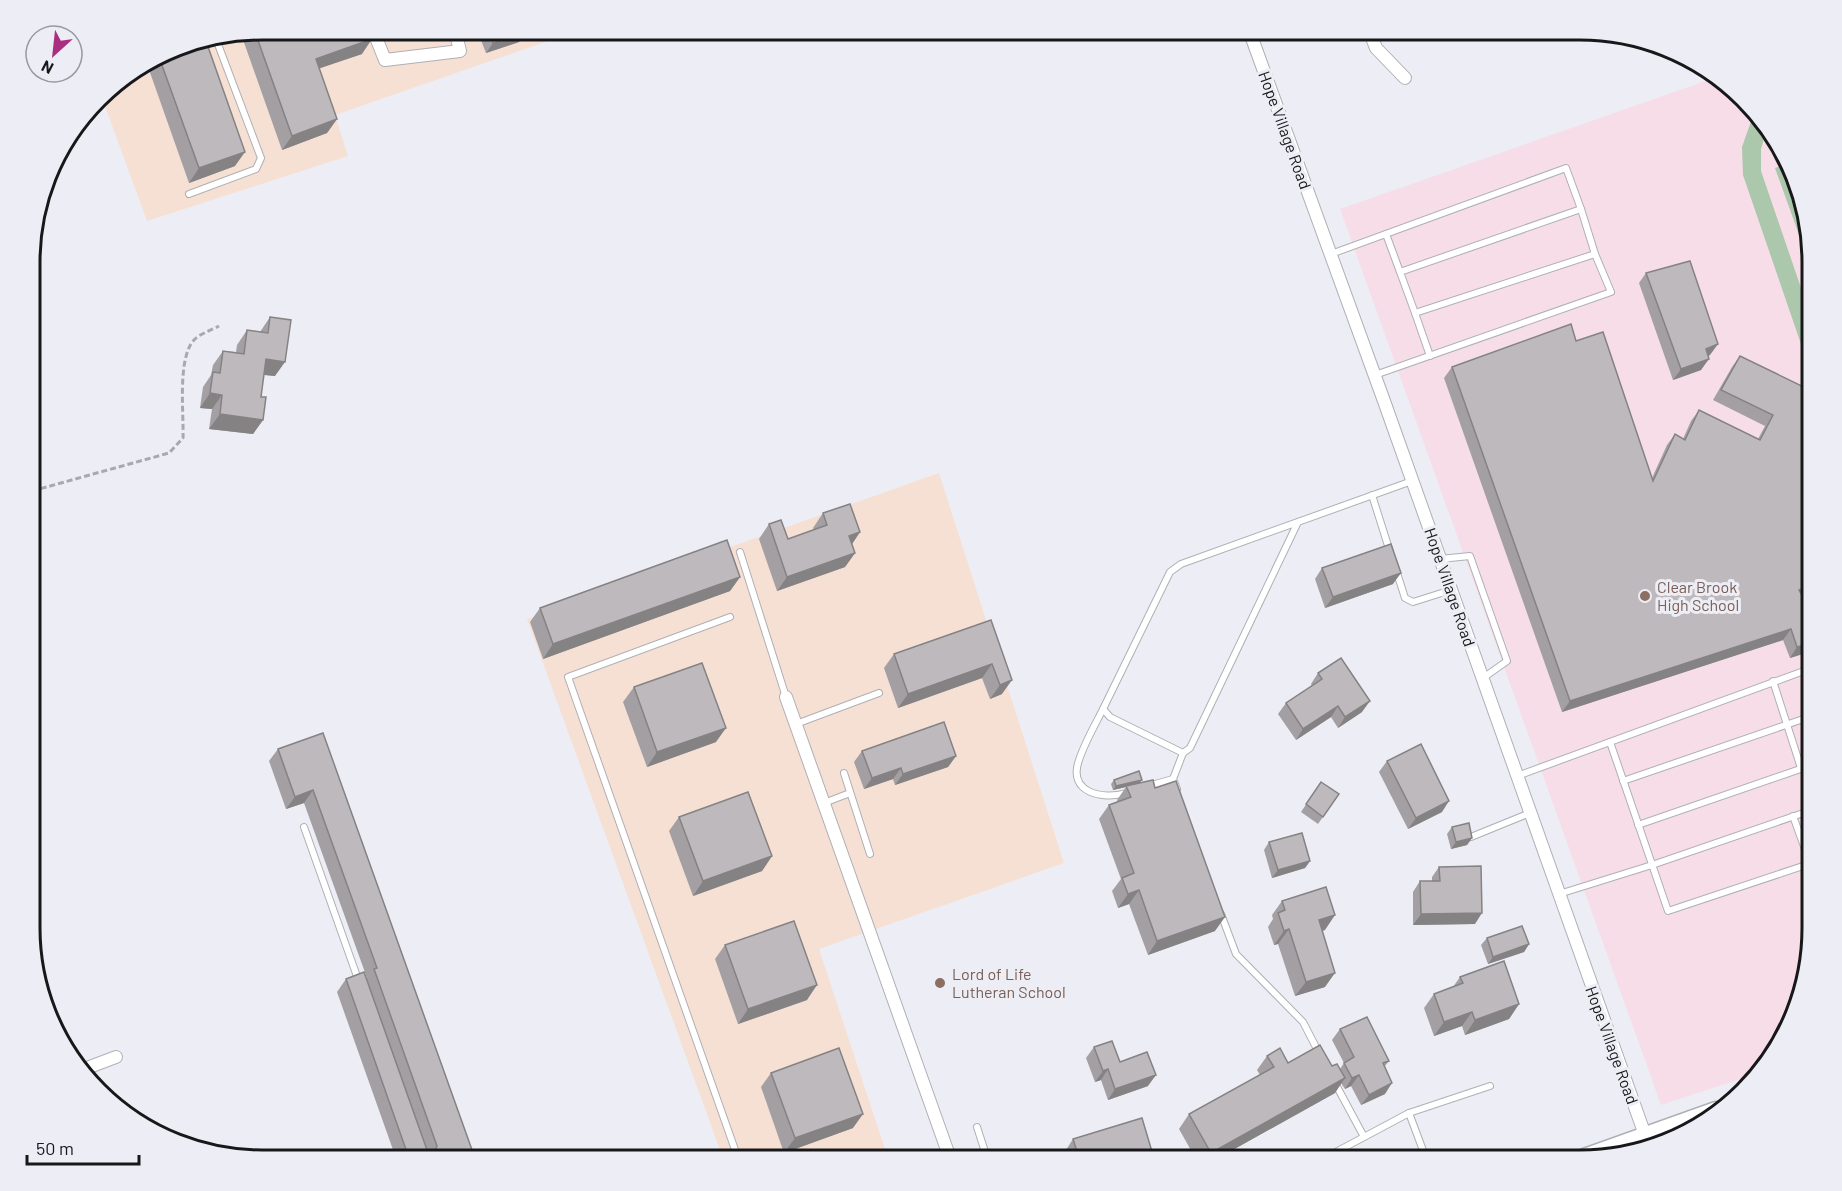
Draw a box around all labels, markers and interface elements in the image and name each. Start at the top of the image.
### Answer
north arrow [24,24,84,84]
text: N [38,57,56,79]
street label: Hope Village Road [1255,68,1316,192]
street label: Hope Village Road [1421,525,1480,649]
place label: Clear Brook High School [1657,577,1739,614]
marker: Clear Brook High School [1638,589,1652,603]
place label: Lord of Life Lutheran School [952,964,1066,1001]
marker: Lord of Life Lutheran School [933,976,947,990]
street label: Hope Village Road [1582,983,1643,1107]
scale bar [27,1128,140,1166]
text: 50 m [36,1137,74,1159]

